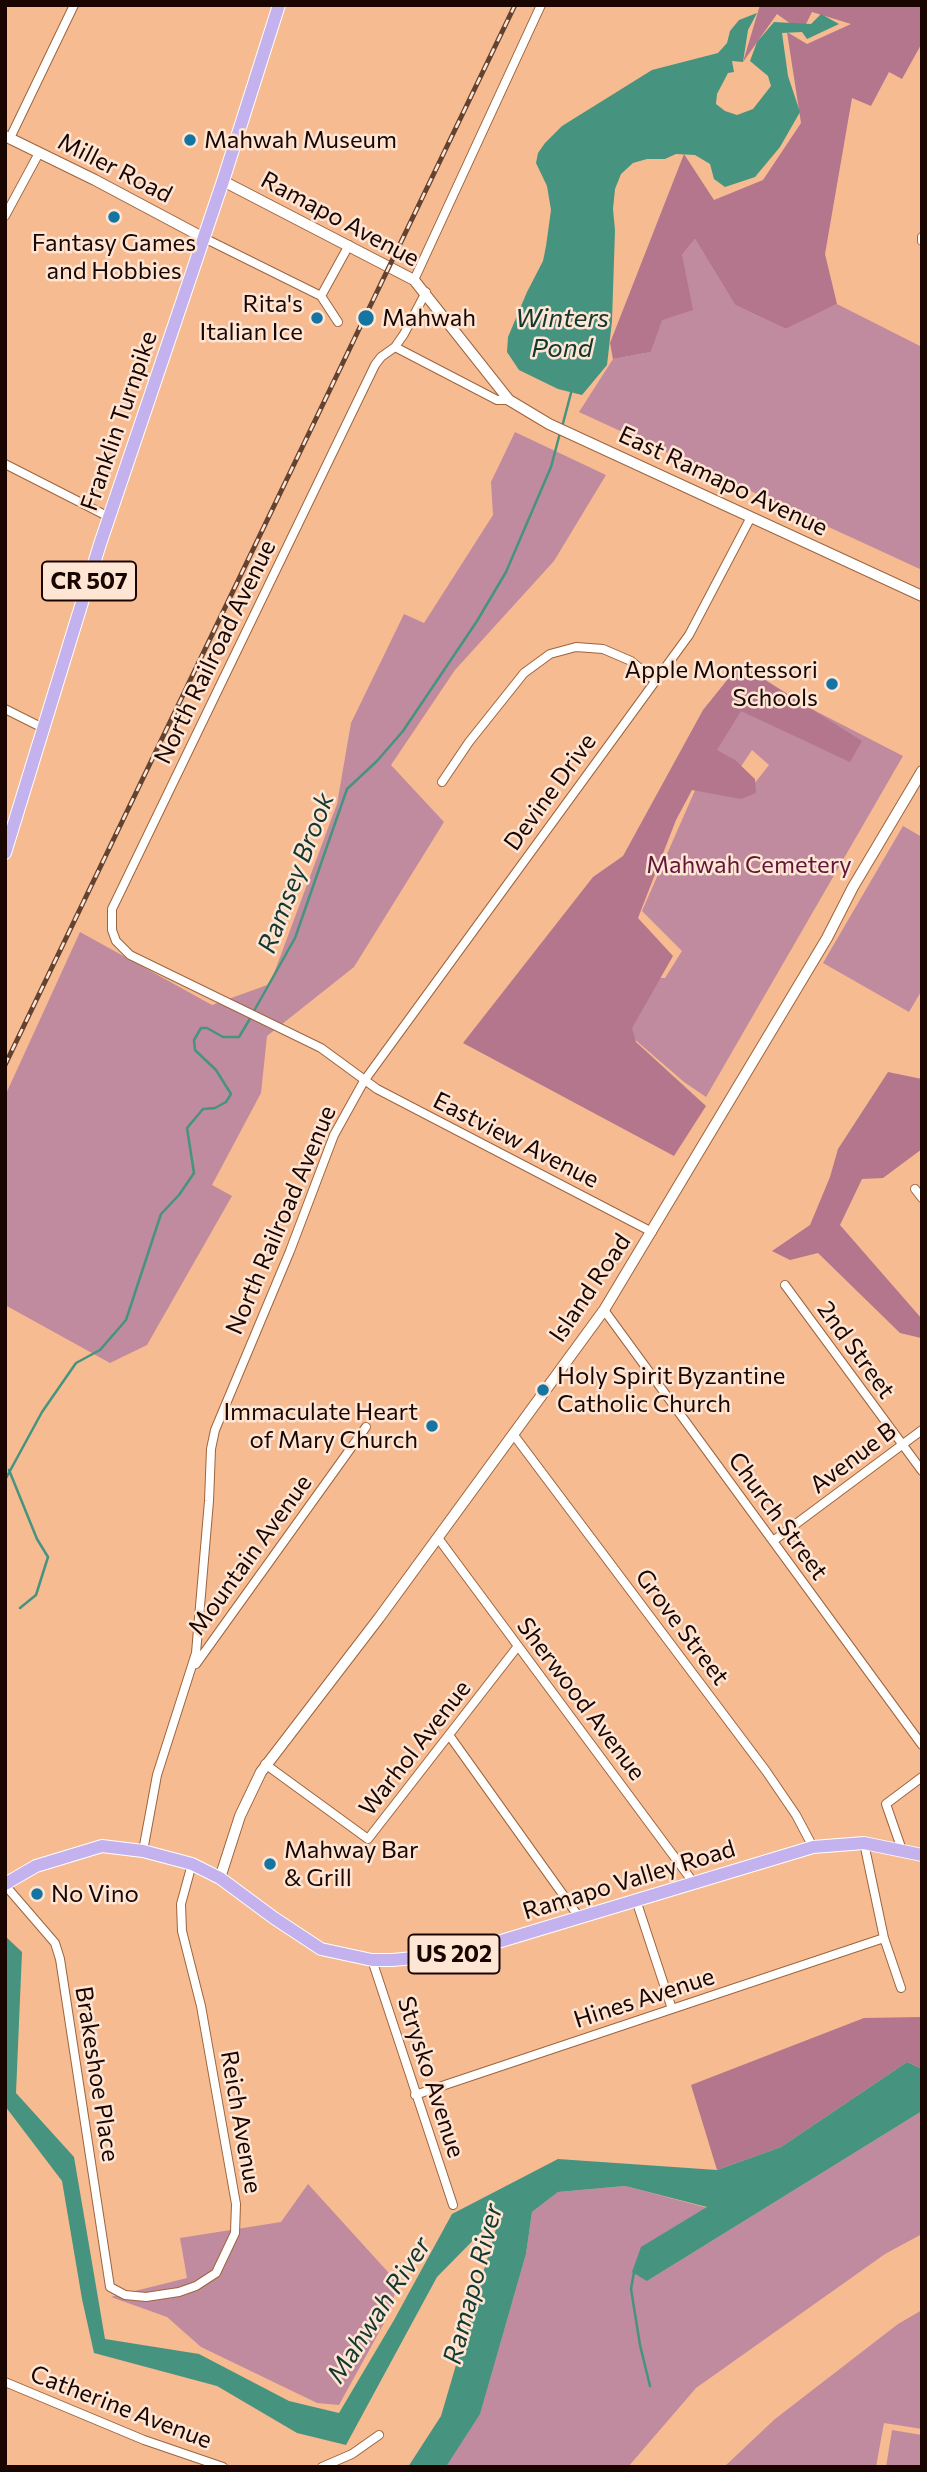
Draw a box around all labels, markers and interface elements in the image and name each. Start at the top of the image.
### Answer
place label: Mahwah Museum [204,126,397,154]
street label: Miller Road [53,127,177,209]
marker: Mahwah Museum [182,132,198,148]
street label: Ramapo Avenue [256,165,424,273]
marker: Fantasy Games and Hobbies [106,209,122,225]
place label: Fantasy Games and Hobbies [32,229,196,285]
place label: Rita's Italian Ice [200,290,303,346]
water label: Winters Pond [515,302,609,364]
place label: Mahwah [382,304,476,332]
marker: Mahwah [356,308,376,328]
marker: Rita's Italian Ice [309,310,325,326]
street label: Franklin Turnpike [75,327,163,515]
street label: East Ramapo Avenue [614,420,832,542]
street label: North Railroad Avenue [148,535,282,769]
road number: CR 507 [42,562,136,600]
place label: Apple Montessori Schools [624,656,818,712]
marker: Apple Montessori Schools [824,676,840,692]
street label: Devine Drive [498,728,602,856]
water label: Ramsey Brook [251,788,341,958]
park label: Mahwah Cemetery [646,851,852,879]
street label: Eastview Avenue [428,1086,604,1194]
street label: North Railroad Avenue [220,1101,342,1339]
street label: Island Road [543,1228,637,1348]
street label: 2nd Street [811,1296,901,1404]
place label: Holy Spirit Byzantine Catholic Church [557,1362,786,1418]
marker: Holy Spirit Byzantine Catholic Church [535,1382,551,1398]
place label: Immaculate Heart of Mary Church [223,1398,418,1454]
street label: Avenue B [804,1416,902,1500]
marker: Immaculate Heart of Mary Church [424,1418,440,1434]
street label: Church Street [722,1447,834,1585]
street label: Mountain Avenue [182,1469,318,1641]
street label: Grove Street [629,1563,735,1691]
street label: Sherwood Avenue [511,1612,651,1786]
street label: Warhol Avenue [353,1674,477,1822]
street label: Ramapo Valley Road [519,1834,739,1926]
place label: Mahway Bar & Grill [284,1836,419,1892]
marker: Mahway Bar & Grill [262,1856,278,1872]
place label: No Vino [51,1880,139,1908]
marker: No Vino [29,1886,45,1902]
road number: US 202 [408,1935,500,1974]
street label: Hines Avenue [570,1962,718,2034]
street label: Brakeshoe Place [69,1984,125,2164]
street label: Strysko Avenue [391,1993,471,2161]
street label: Reich Avenue [214,2048,268,2196]
water label: Ramapo River [437,2201,509,2367]
water label: Mahwah River [320,2231,438,2389]
street label: Catherine Avenue [26,2359,216,2455]

